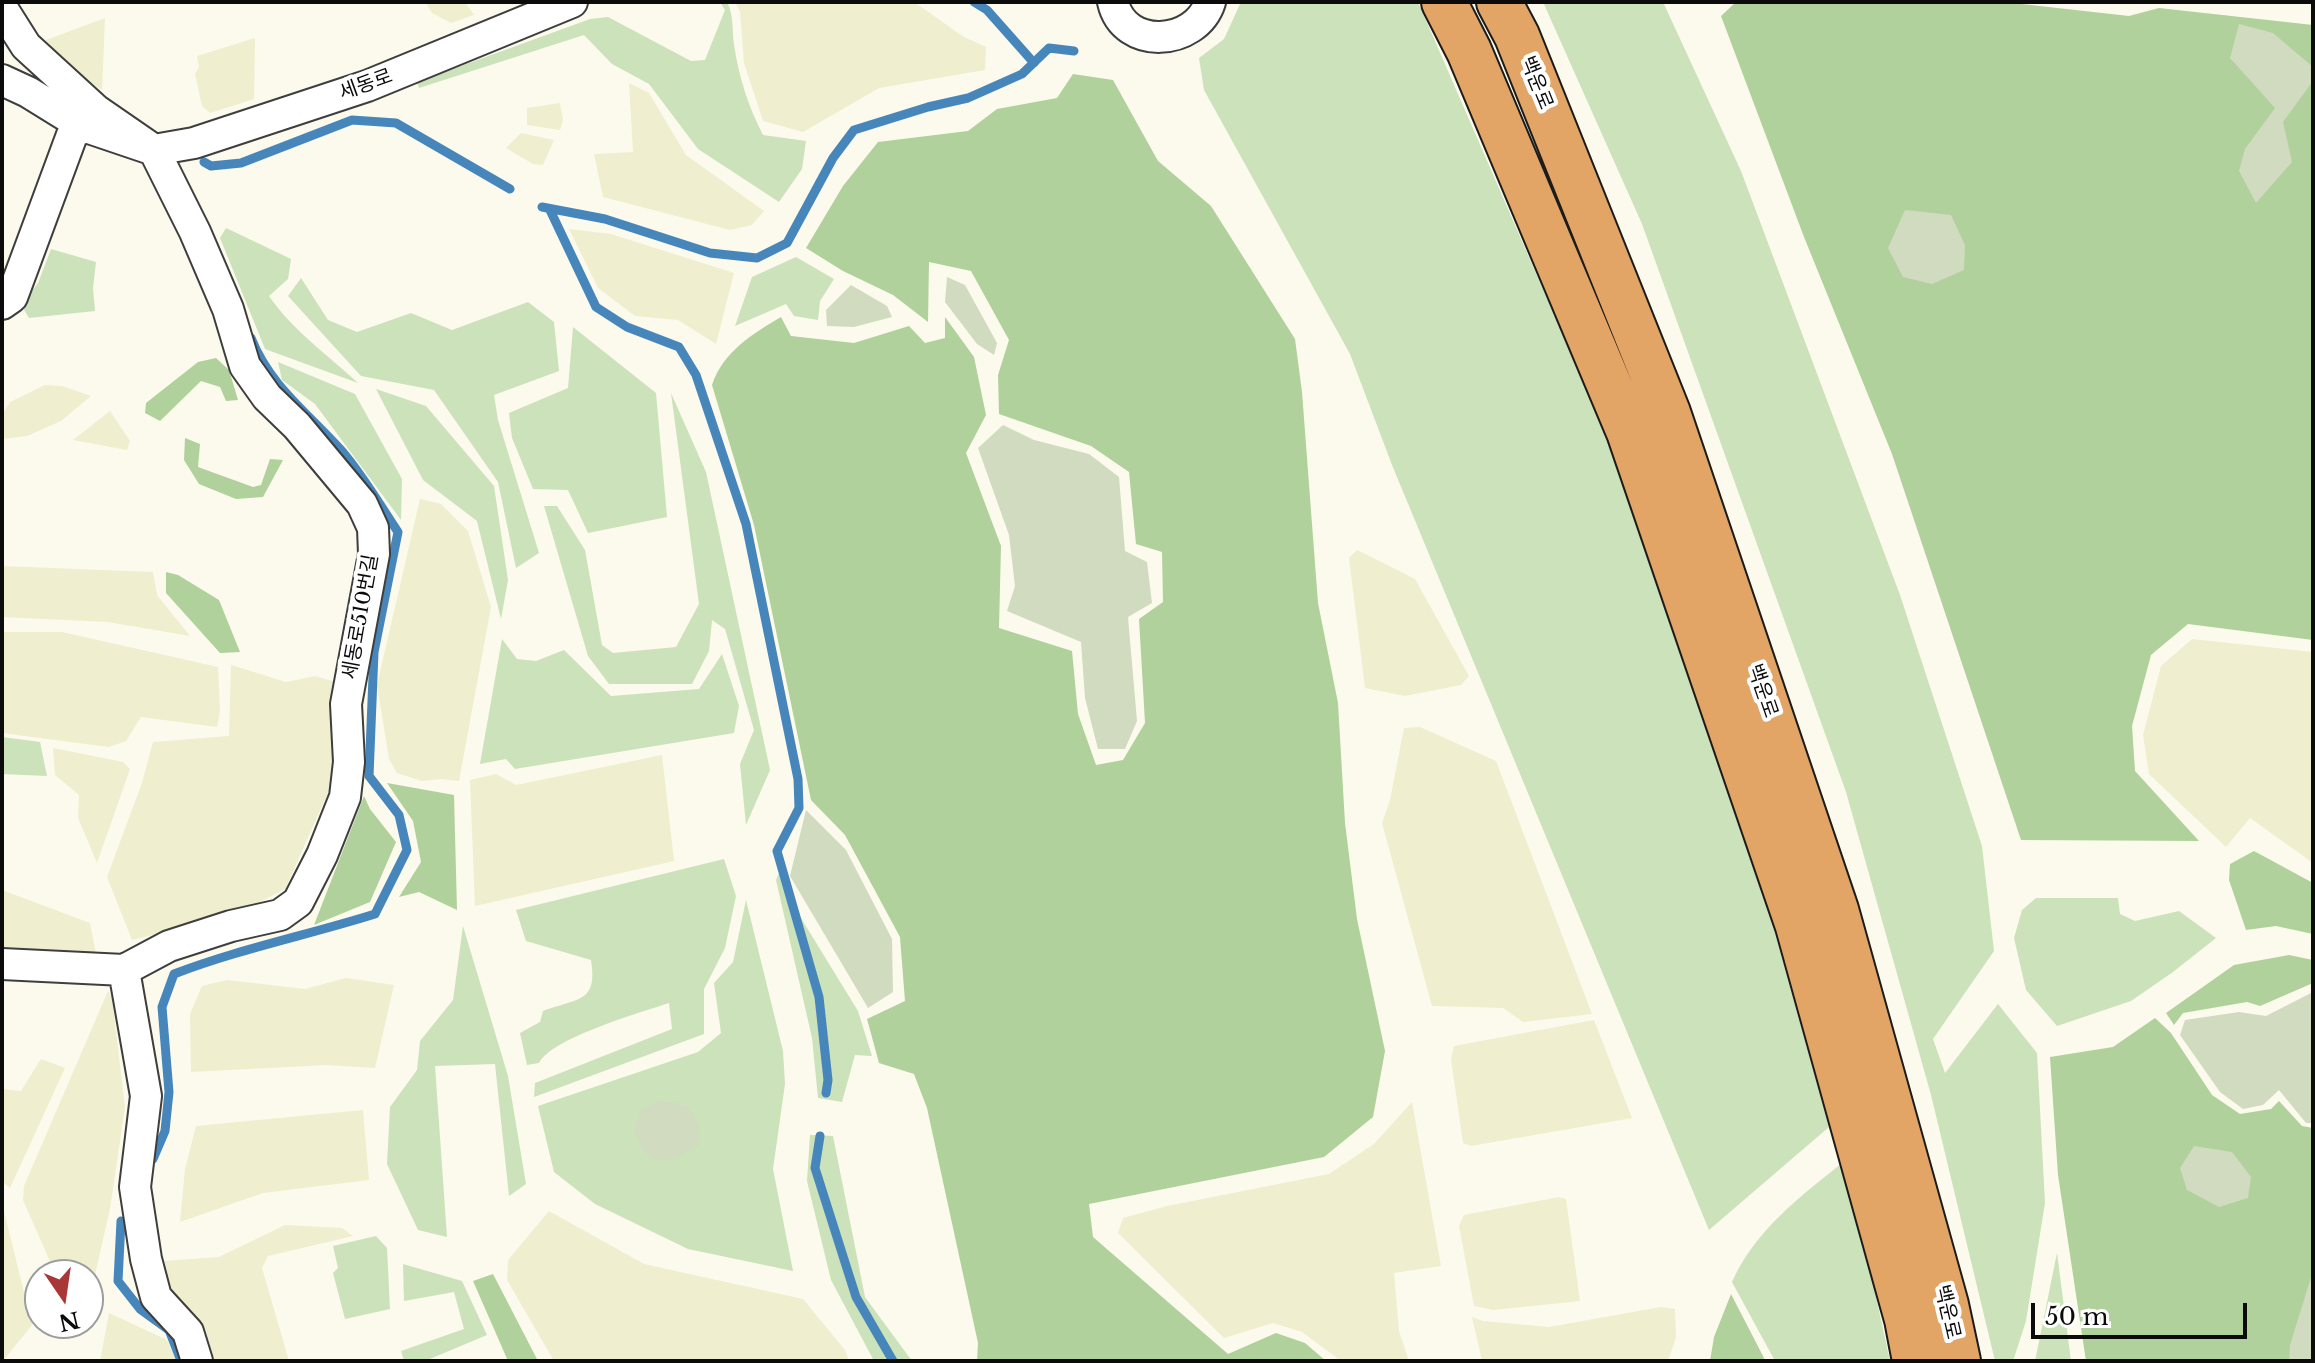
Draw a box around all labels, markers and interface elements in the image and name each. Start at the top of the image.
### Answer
street label: 백운로 [1515,53,1557,113]
street label: 세동로 [336,64,396,106]
street label: 세동로510번길 [338,553,384,681]
street label: 백운로 [1742,661,1782,721]
north arrow [24,1259,104,1339]
street label: 백운로 [1929,1282,1965,1342]
scale bar [2035,1287,2251,1337]
text: 50 m [2045,1302,2108,1331]
text: N [56,1305,82,1336]

